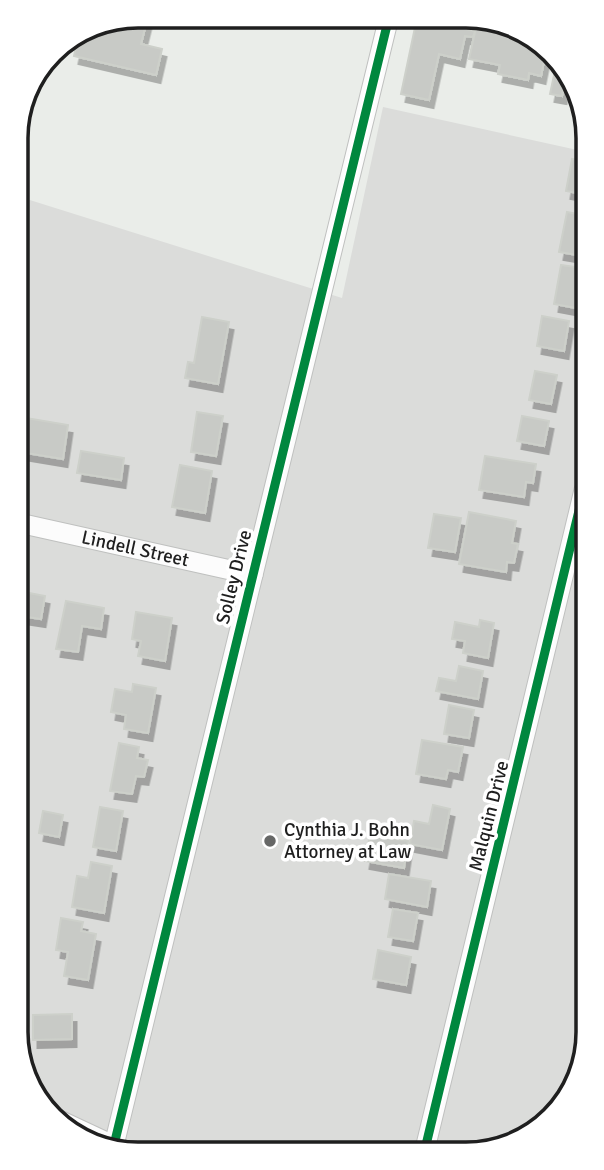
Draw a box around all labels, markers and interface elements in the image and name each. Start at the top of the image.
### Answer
street label: Lindell Street [79,525,191,572]
street label: Solley Drive [211,528,257,626]
street label: Malquin Drive [464,758,514,874]
place label: Cynthia J. Bohn Attorney at Law [284,818,411,864]
marker: Cynthia J. Bohn Attorney at Law [262,833,278,849]

